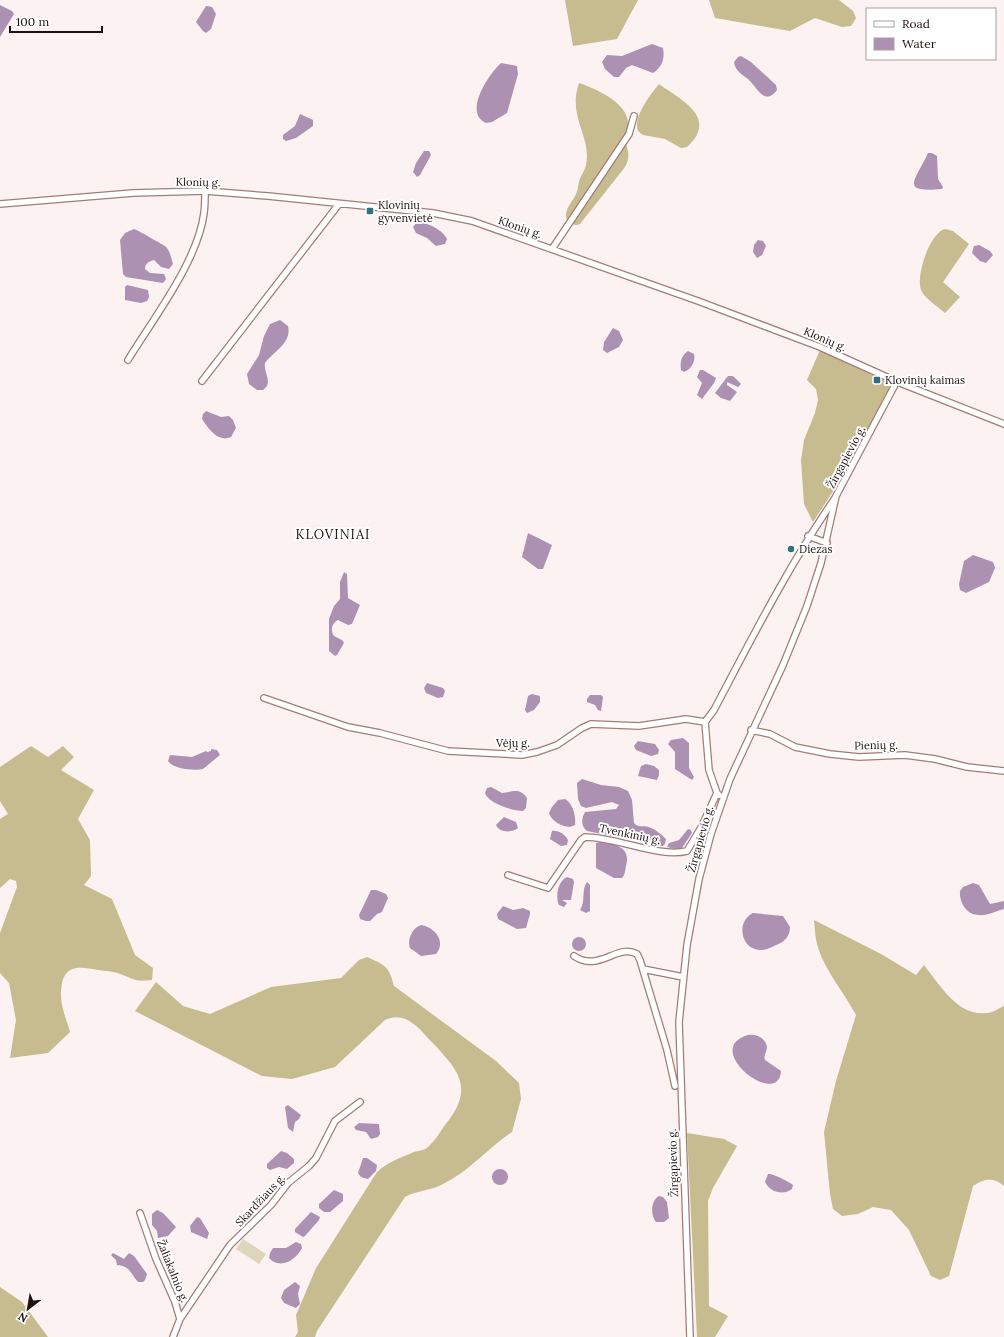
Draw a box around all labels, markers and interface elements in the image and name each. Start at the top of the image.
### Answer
scale bar [10,8,102,34]
legend [866,8,996,60]
text: 100 m [16,14,49,29]
text: Road [902,16,930,31]
text: Water [902,36,937,51]
street label: Klonių g. [175,175,221,189]
place label: Klovinių gyvenvietė [378,198,433,225]
marker: Klovinių gyvenvietė [365,206,375,216]
street label: Klonių g. [496,213,544,241]
street label: Klonių g. [802,324,848,354]
place label: Klovinių kaimas [885,373,965,387]
marker: Klovinių kaimas [872,375,882,385]
street label: Žirgapievio g. [824,423,868,491]
district label: KLOVINIAI [296,526,370,543]
place label: Diezas [799,542,833,556]
marker: Diezas [786,544,796,554]
street label: Vėjų g. [495,736,530,750]
street label: Pienių g. [854,738,898,752]
street label: Žirgapievio g. [684,804,716,874]
street label: Tvenkinių g. [598,821,662,847]
street label: Žirgapievio g. [665,1129,681,1197]
street label: Skardžiaus g. [232,1171,288,1229]
street label: Žaliakalnio g. [154,1237,192,1305]
north arrow [8,1289,48,1329]
text: N [15,1309,30,1326]

